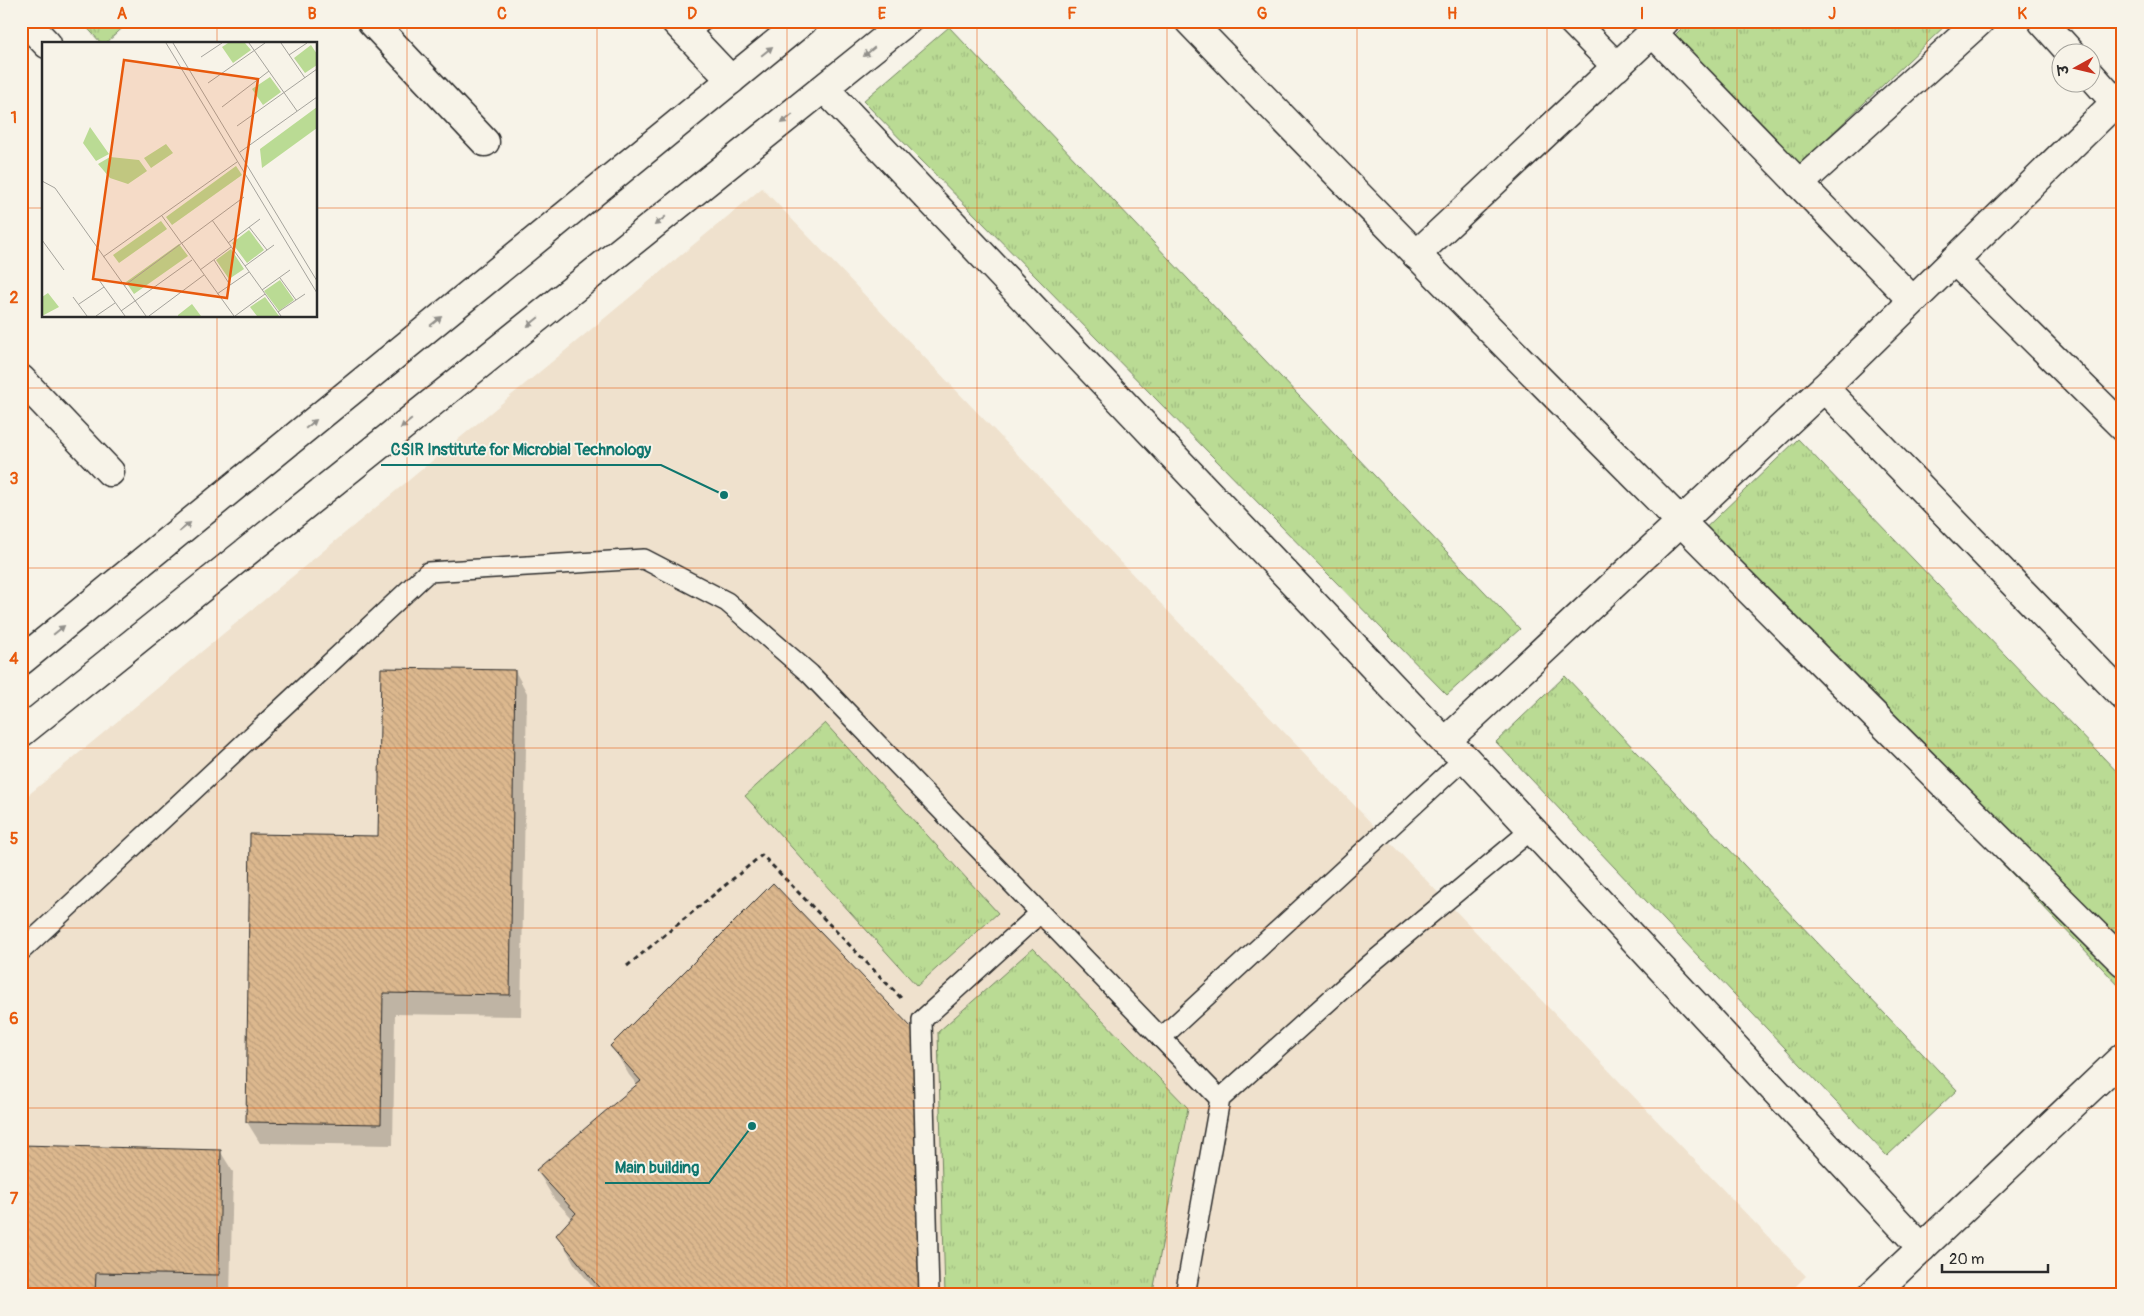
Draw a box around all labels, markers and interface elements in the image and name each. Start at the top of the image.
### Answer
text: A [117,4,128,24]
text: B [307,4,317,24]
text: C [497,4,507,24]
text: D [687,4,697,24]
text: E [878,4,887,24]
text: F [1067,4,1077,24]
text: G [1257,4,1268,24]
text: H [1447,4,1457,24]
text: I [1640,4,1644,24]
text: J [1828,4,1836,24]
text: K [2017,4,2027,24]
inset map [42,42,318,318]
north arrow [2052,42,2102,92]
one-way arrow [760,45,773,56]
one-way arrow [863,47,876,58]
text: उ [2054,62,2073,78]
text: 1 [11,108,17,128]
one-way arrow [780,114,794,124]
one-way arrow [654,215,667,226]
text: 2 [10,288,19,308]
one-way arrow [430,316,443,327]
one-way arrow [527,317,540,328]
one-way arrow [304,418,316,430]
one-way arrow [400,418,413,429]
callout: CSIR Institute for Microbial Technology [381,434,661,465]
text: CSIR Institute for Microbial Technology [391,440,651,460]
text: 3 [10,469,19,489]
one-way arrow [178,521,191,532]
one-way arrow [52,624,65,635]
text: 4 [9,649,19,669]
text: 5 [10,829,19,849]
text: 6 [9,1009,19,1029]
callout: Main building [605,1152,709,1183]
text: Main building [615,1158,699,1178]
text: 7 [10,1189,19,1209]
scale bar [1942,1241,2048,1273]
text: 20 m [1949,1250,1984,1269]

